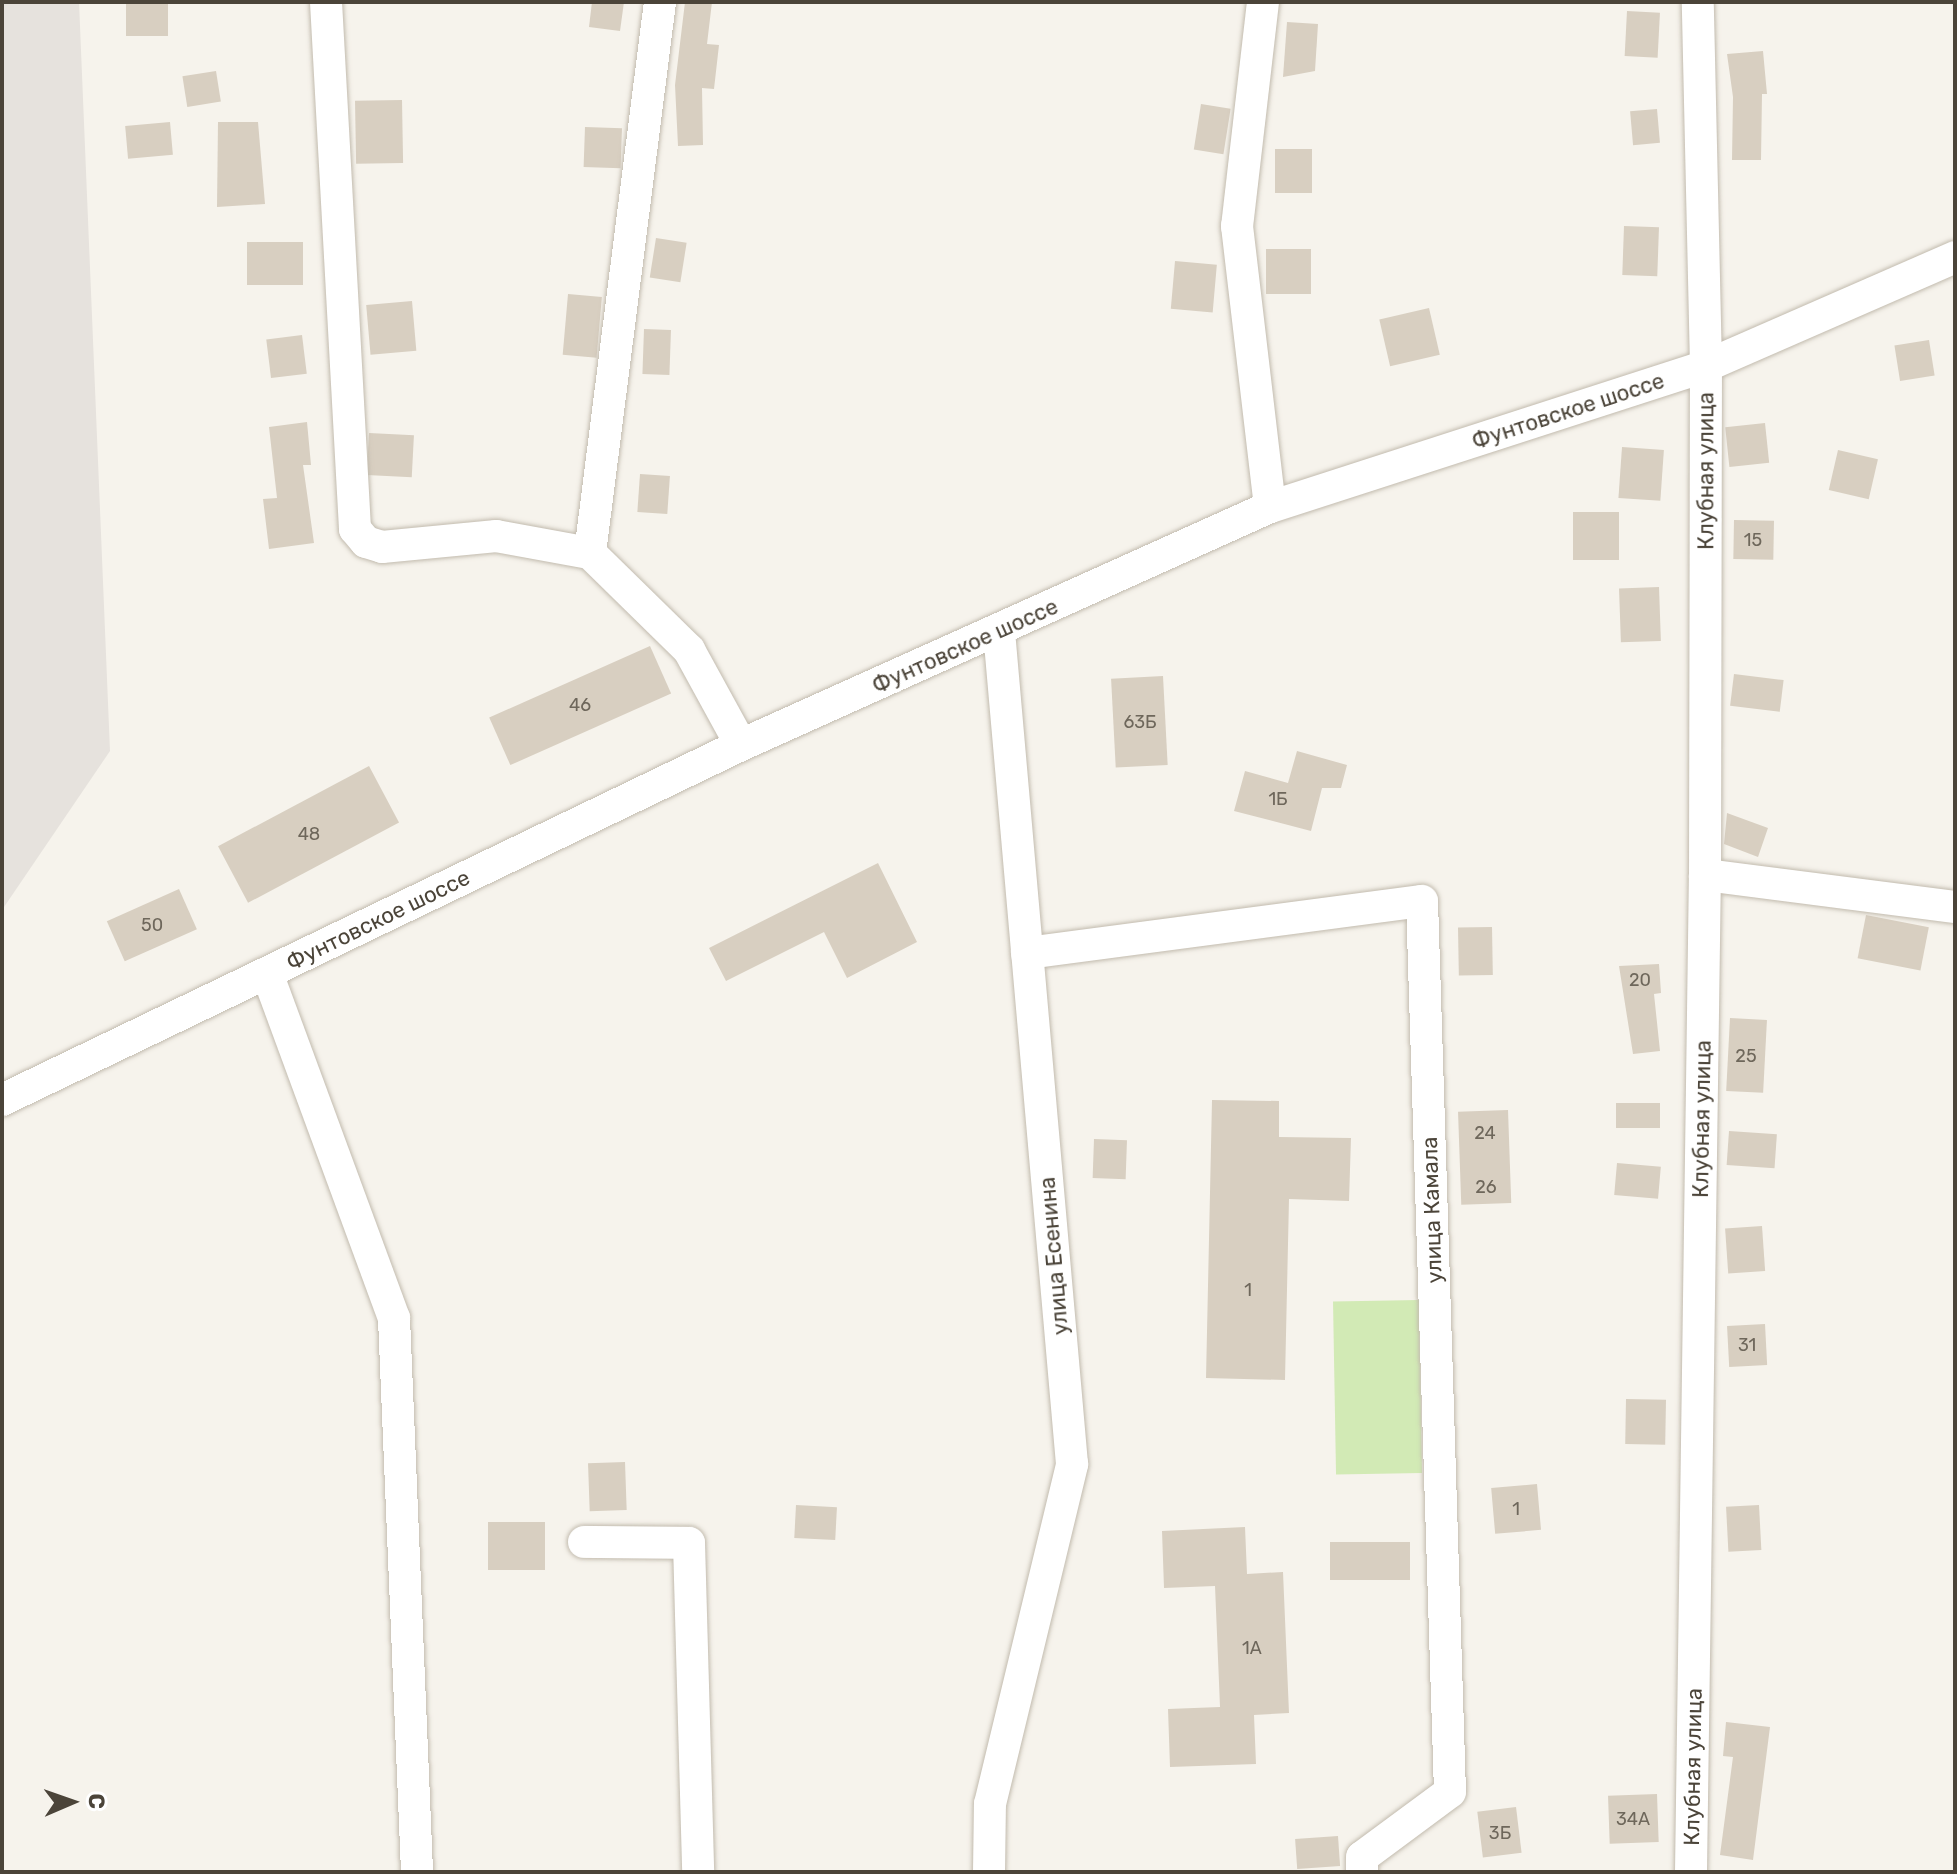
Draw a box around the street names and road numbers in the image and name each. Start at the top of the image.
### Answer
street label: Фунтовское шоссе [1468,367,1668,455]
street label: Клубная улица [1693,392,1719,550]
street label: Фунтовское шоссе [868,593,1062,699]
street label: Фунтовское шоссе [282,864,474,976]
street label: Клубная улица [1687,1040,1717,1198]
street label: улица Камала [1416,1136,1448,1284]
street label: улица Есенина [1034,1176,1074,1336]
street label: Клубная улица [1678,1688,1708,1846]

